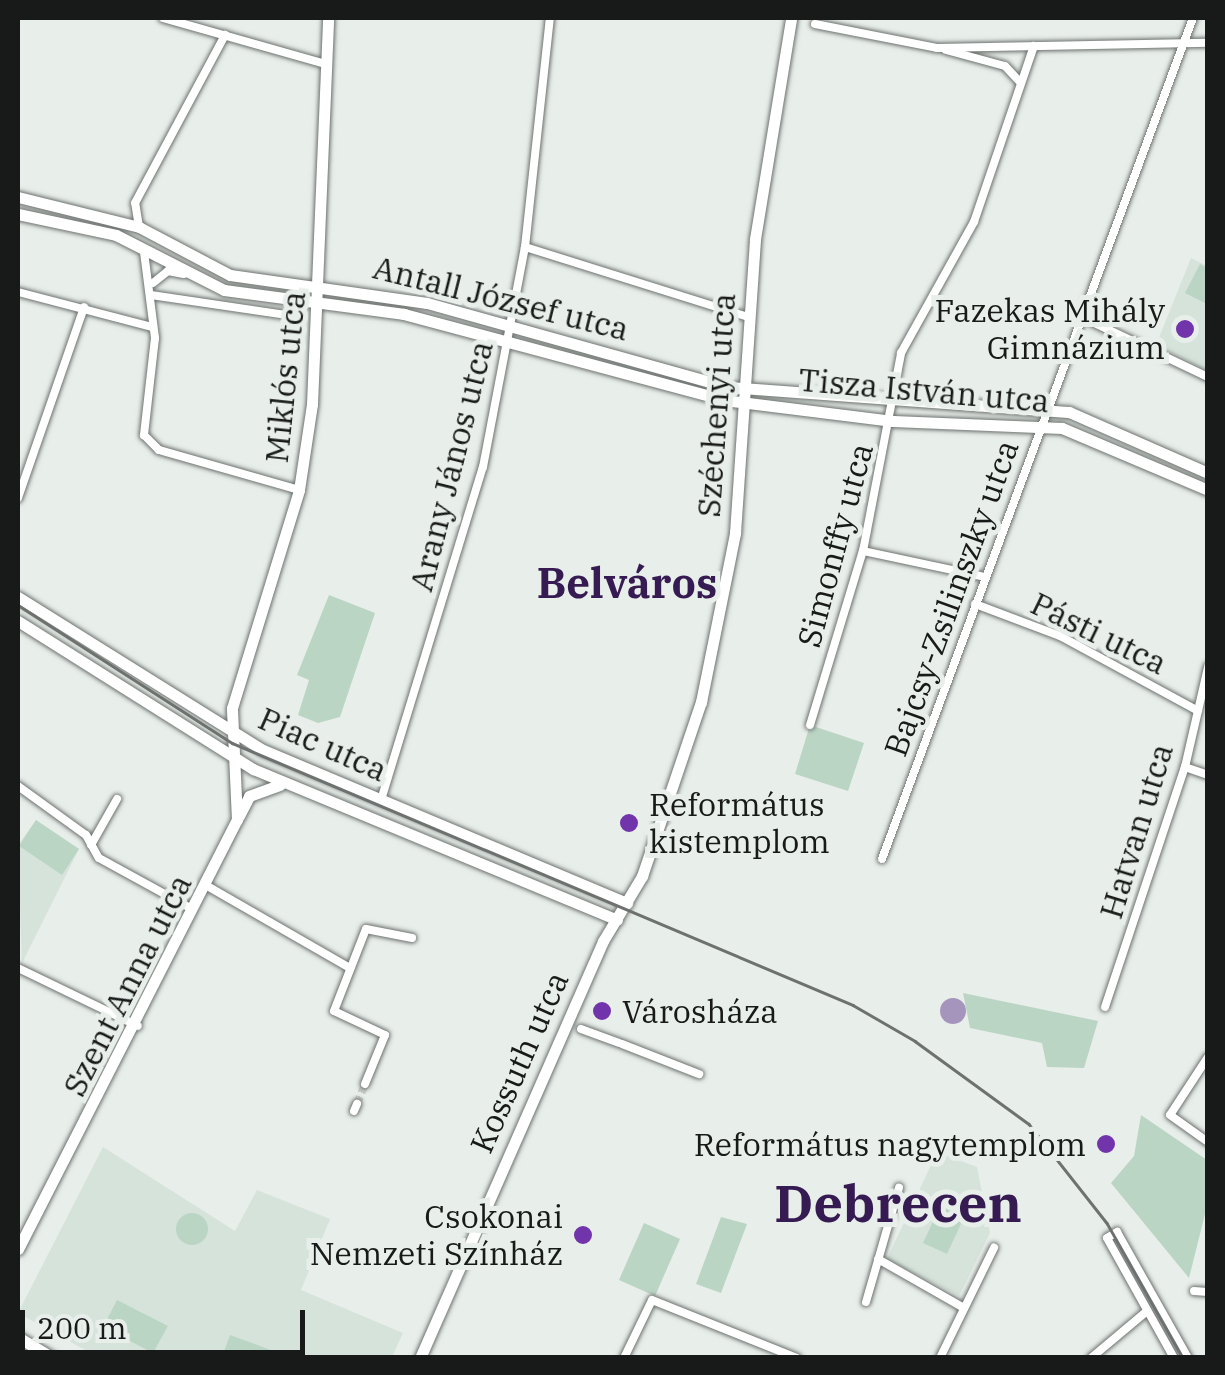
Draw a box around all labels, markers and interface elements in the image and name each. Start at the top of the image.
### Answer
street label: Antall József utca [369,248,633,348]
street label: Miklós utca [257,289,313,465]
street label: Széchenyi utca [689,292,743,518]
place label: Fazekas Mihály Gimnázium [934,292,1165,367]
marker: Fazekas Mihály Gimnázium [1174,318,1196,340]
street label: Arany János utca [401,337,501,595]
street label: Tisza István utca [797,360,1051,420]
street label: Bajcsy-Zsilinszky utca [876,435,1026,761]
street label: Simonffy utca [789,439,881,651]
district label: Belváros [537,558,717,608]
street label: Pásti utca [1025,584,1173,682]
street label: Piac utca [253,699,393,789]
street label: Hatvan utca [1091,739,1181,923]
place label: Református kistemplom [649,786,830,861]
marker: Református kistemplom [618,812,640,834]
street label: Szent Anna utca [55,868,199,1102]
street label: Kossuth utca [462,965,576,1159]
place label: Városháza [622,992,778,1030]
marker: Városháza [591,1000,613,1022]
place label: Református nagytemplom [694,1125,1086,1163]
marker: Református nagytemplom [1095,1133,1117,1155]
district label: Debrecen [774,1172,1022,1234]
place label: Csokonai Nemzeti Színház [310,1198,563,1273]
marker: Csokonai Nemzeti Színház [572,1224,594,1246]
scale bar [25,1290,310,1352]
text: 200 m [37,1308,127,1347]

